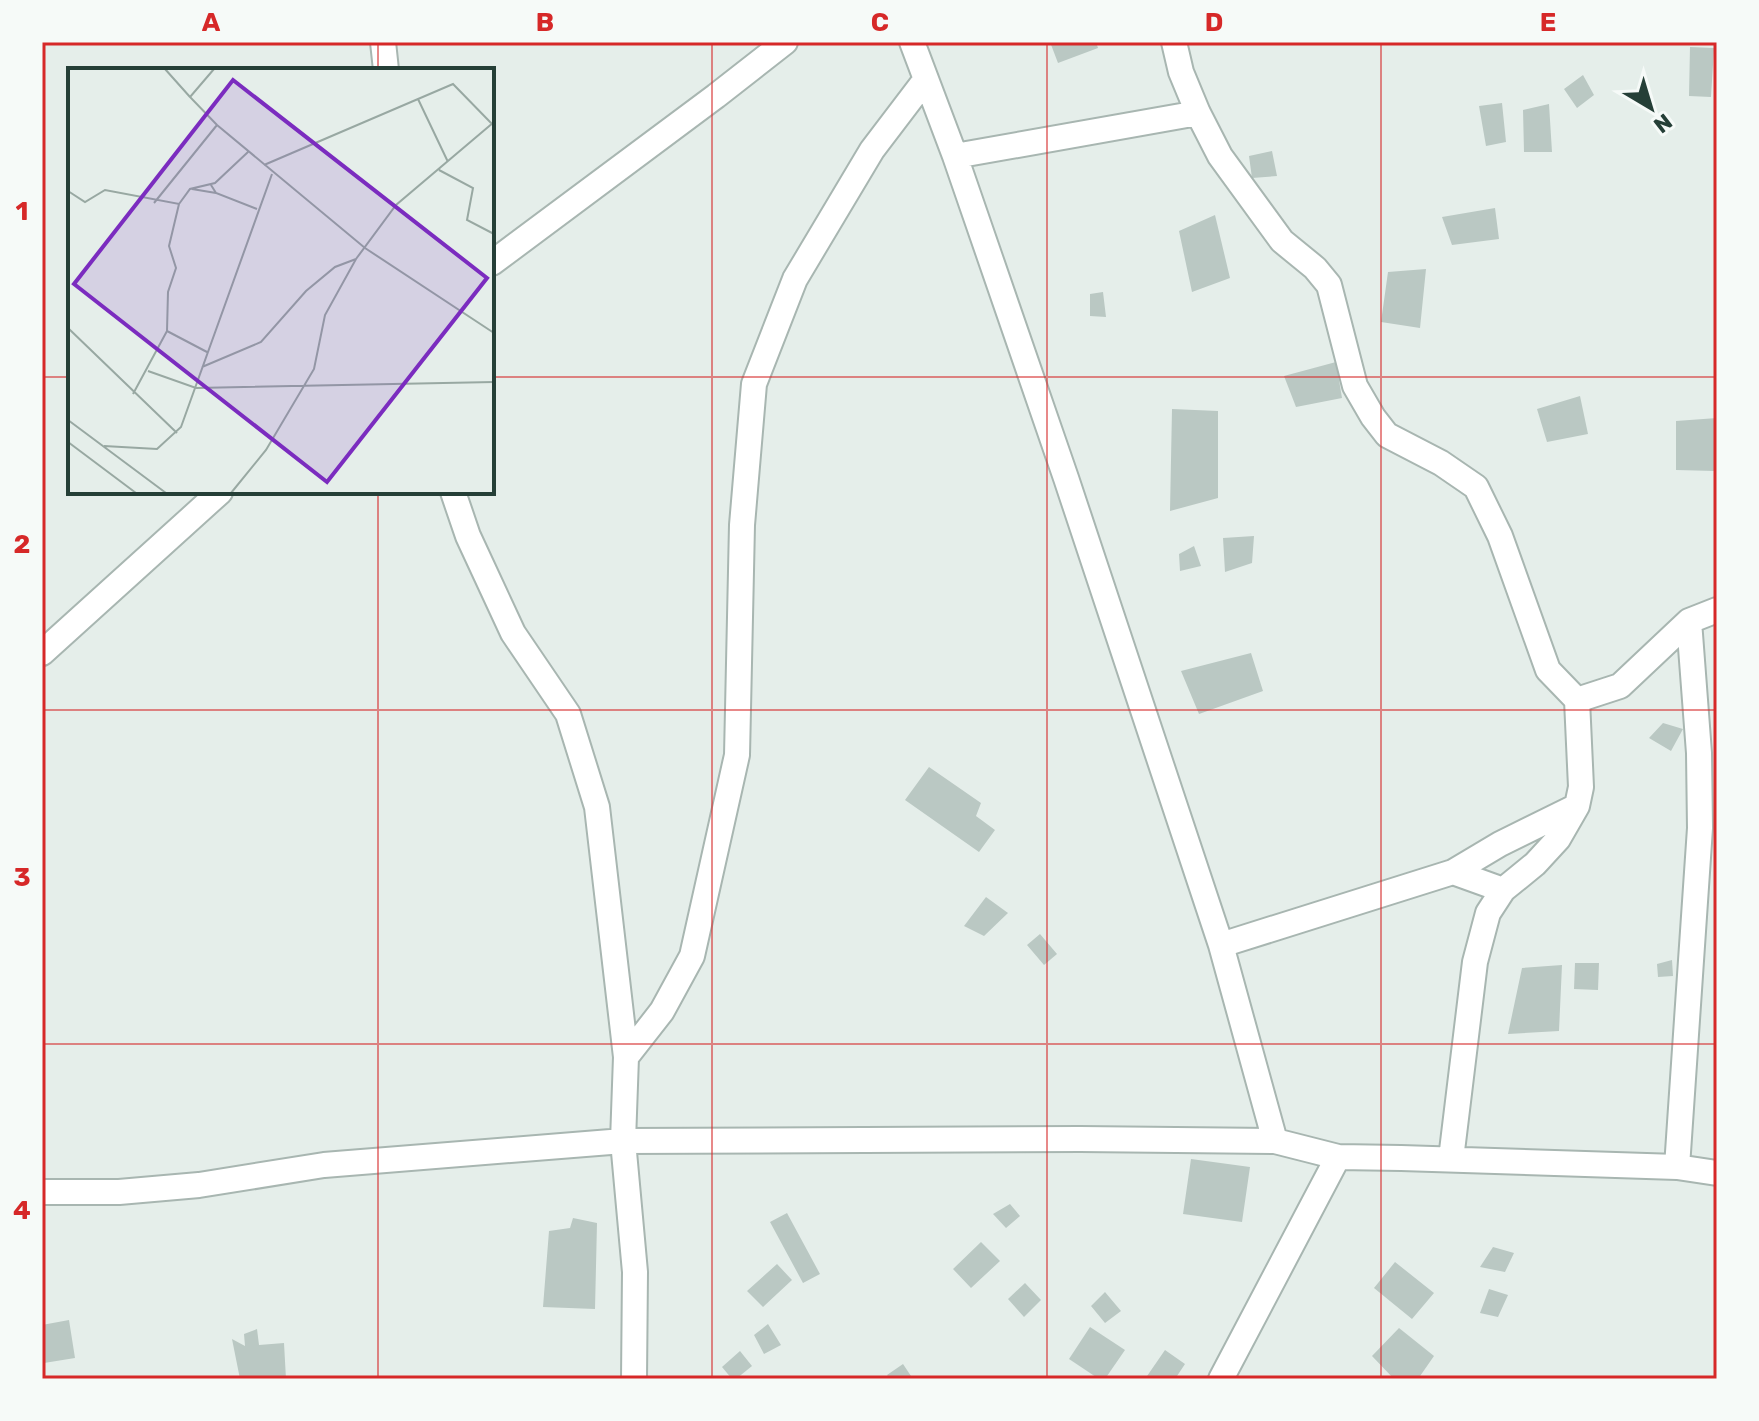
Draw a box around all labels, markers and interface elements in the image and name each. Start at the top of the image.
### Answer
text: A [202,7,221,38]
text: B [536,7,554,38]
text: C [871,7,889,38]
text: D [1205,7,1223,38]
text: E [1540,7,1556,38]
inset map [68,68,494,494]
north arrow [1611,68,1691,148]
text: N [1648,108,1678,139]
text: 1 [16,196,28,227]
text: 2 [14,529,30,560]
text: 3 [13,862,31,893]
text: 4 [13,1195,31,1226]

